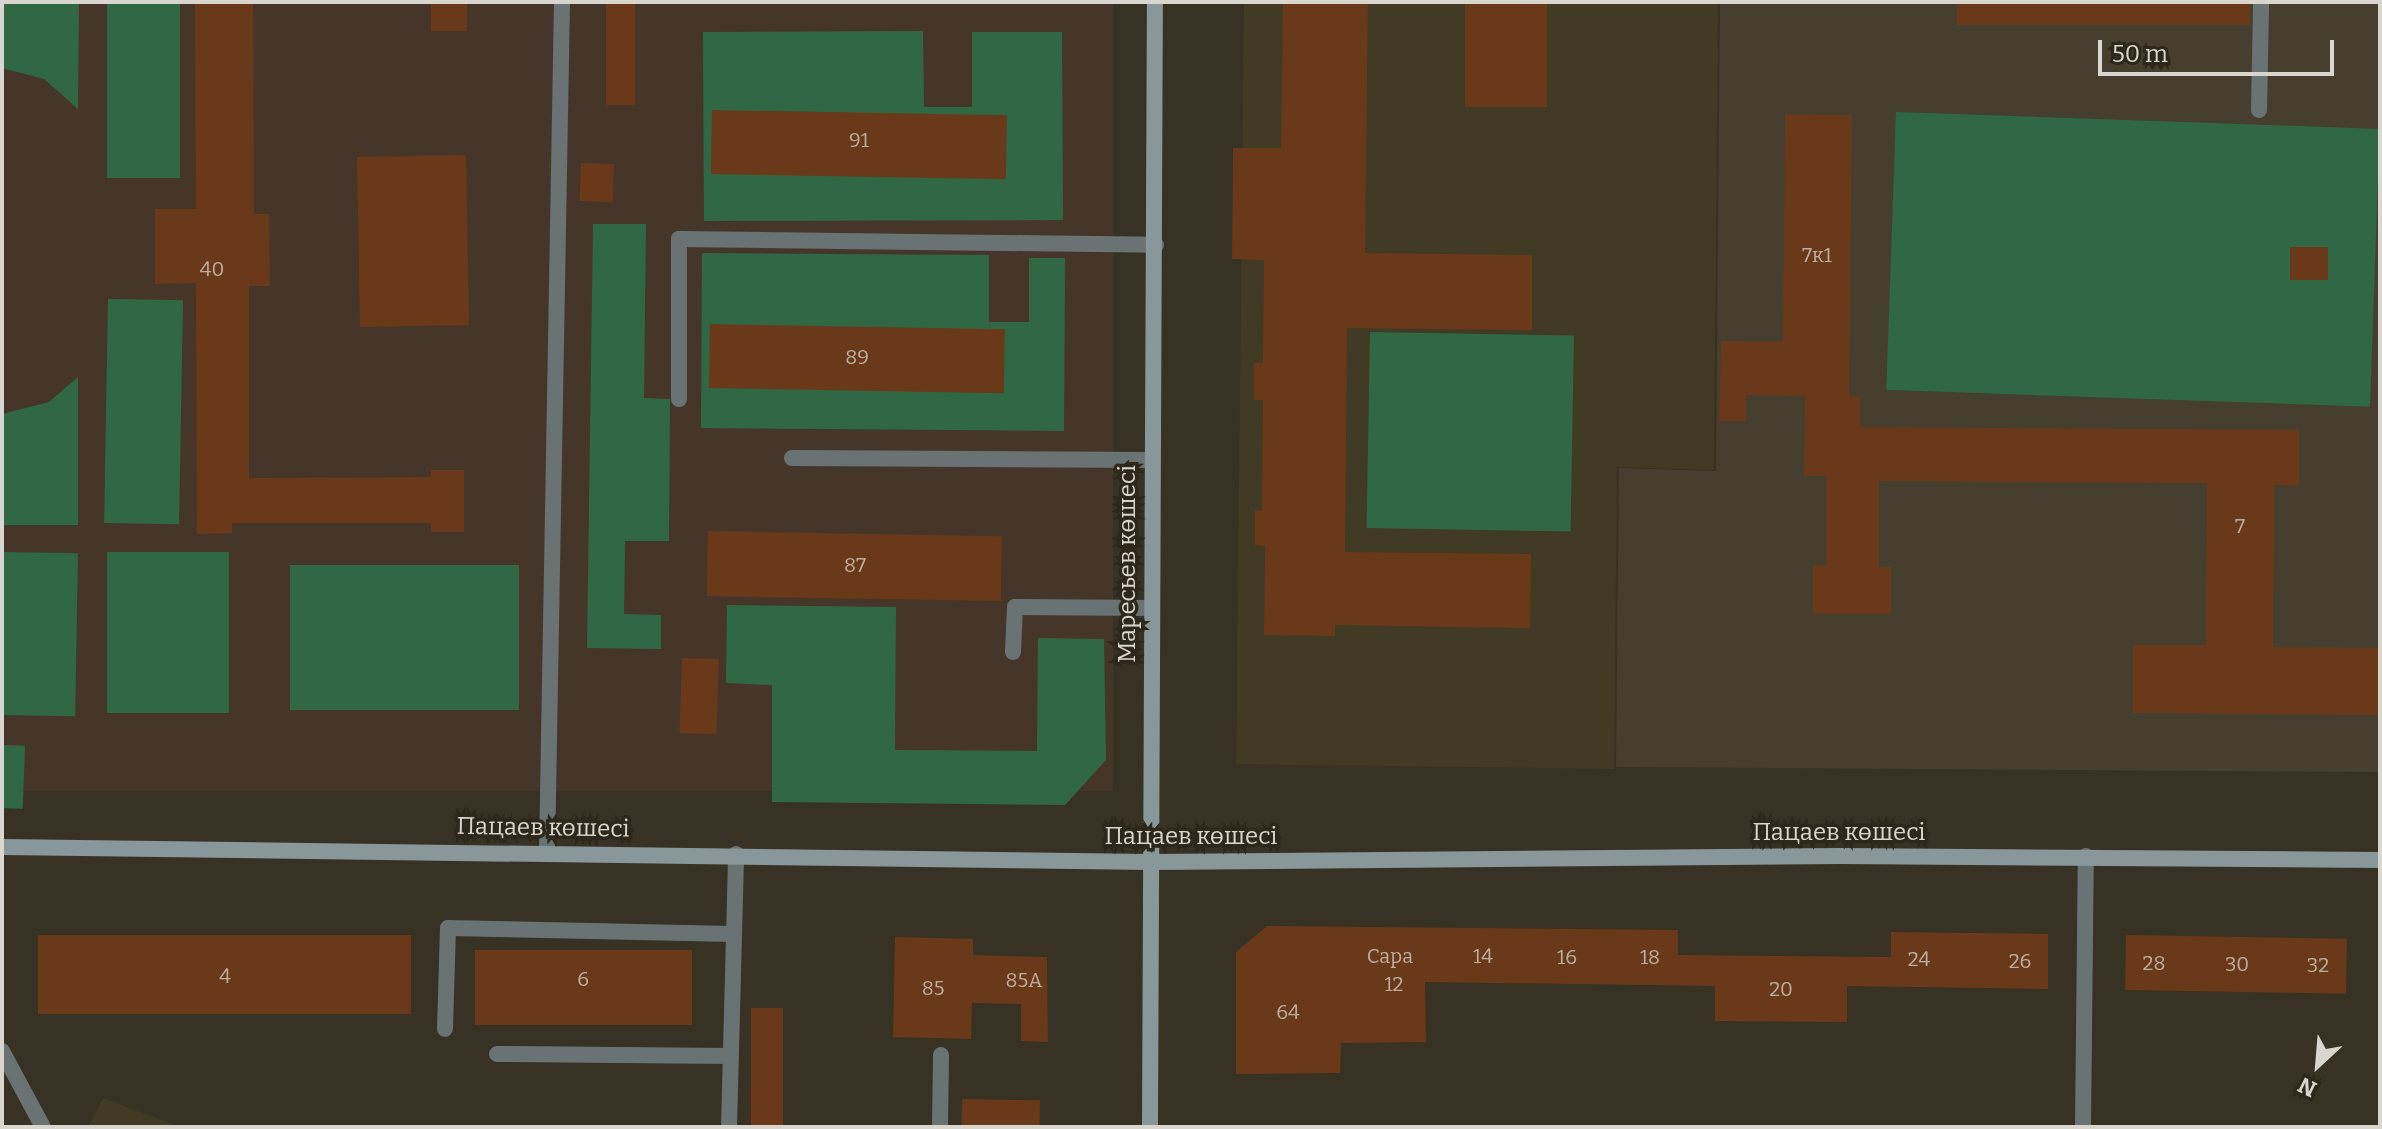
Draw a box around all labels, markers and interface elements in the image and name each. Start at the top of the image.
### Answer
scale bar [2102,24,2338,74]
text: 50 m [2112,40,2168,68]
house number: 91 [849,128,869,152]
house number: 7к1 [1802,243,1832,267]
house number: 40 [200,257,224,281]
house number: 89 [845,345,869,369]
street label: Маресьев көшесі [1114,465,1142,663]
house number: 7 [2235,514,2245,538]
house number: 87 [844,553,866,577]
street label: Пацаев көшесі [456,812,630,844]
street label: Пацаев көшесі [1753,819,1925,847]
street label: Пацаев көшесі [1105,823,1277,851]
house number: Сара [1367,944,1413,968]
house number: 14 [1473,944,1493,968]
house number: 16 [1557,945,1577,969]
house number: 18 [1640,945,1660,969]
house number: 24 [1908,947,1930,971]
house number: 26 [2009,949,2031,973]
house number: 28 [2143,951,2165,975]
house number: 30 [2225,952,2249,976]
house number: 32 [2307,953,2329,977]
house number: 4 [219,964,231,988]
house number: 6 [577,967,589,991]
house number: 85А [1006,968,1042,992]
house number: 12 [1385,972,1403,996]
house number: 85 [922,976,944,1000]
house number: 20 [1769,977,1793,1001]
house number: 64 [1276,1000,1300,1024]
north arrow [2278,1025,2358,1105]
text: N [2294,1071,2321,1103]

